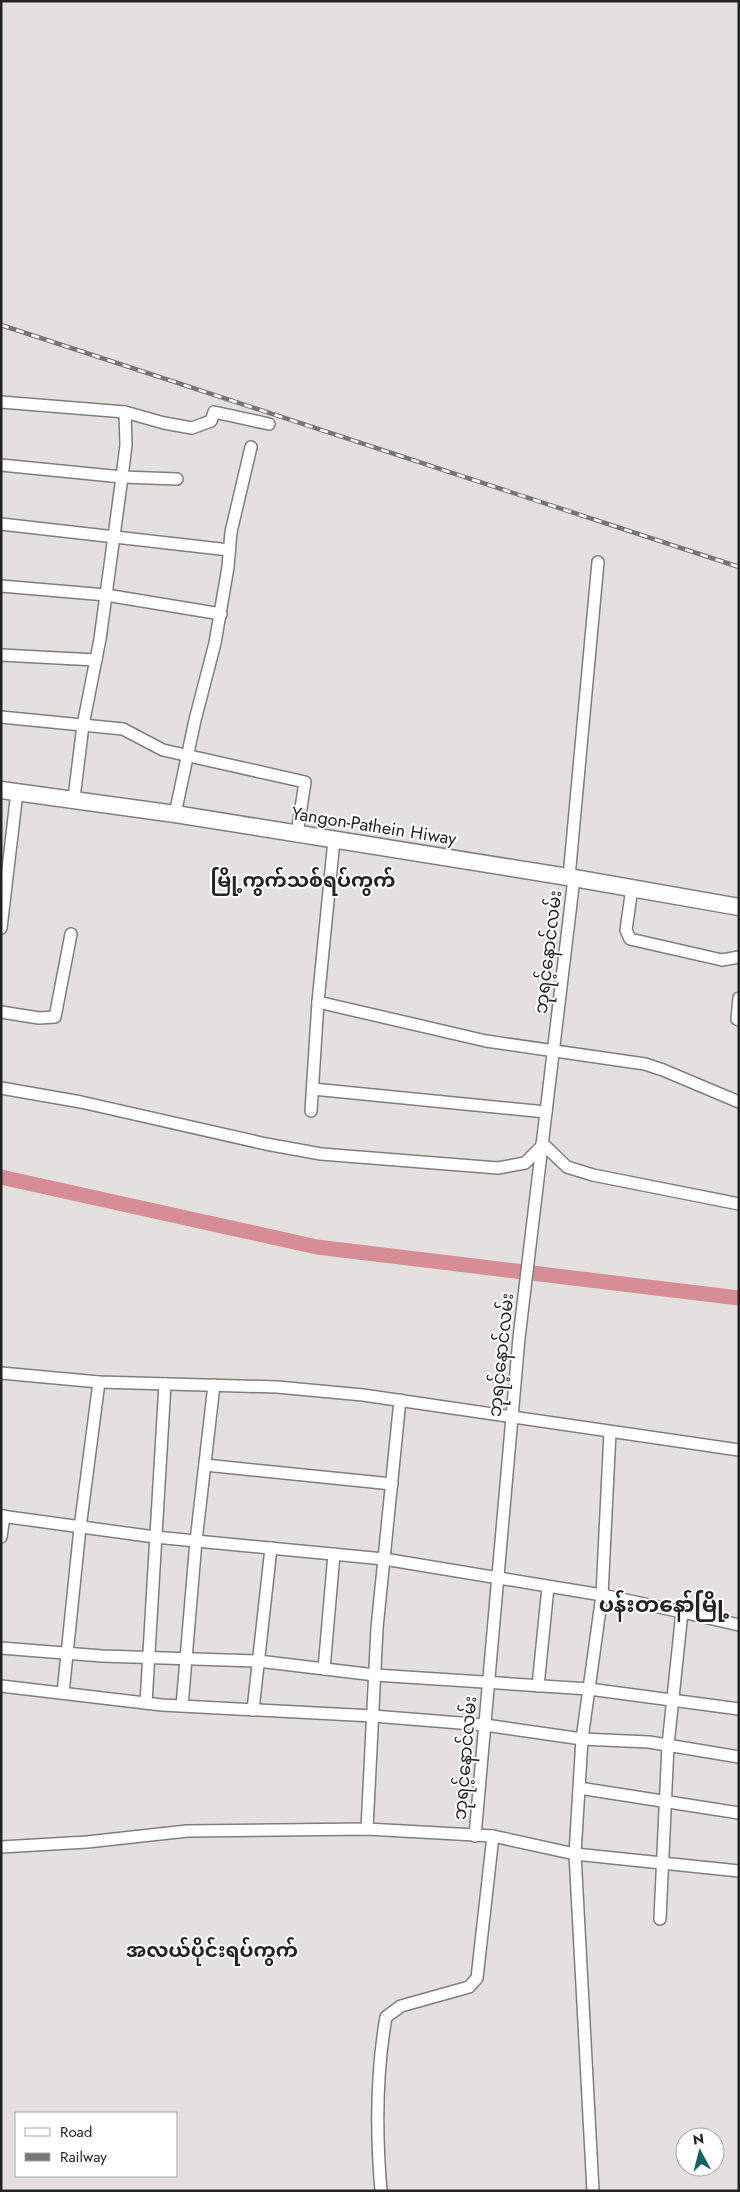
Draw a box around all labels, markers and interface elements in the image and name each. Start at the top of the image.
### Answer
street label: Yangon-Pathein Hiway [290,800,458,852]
district label: မြို့ကွက်သစ်ရပ်ကွက် [211,866,395,896]
street label: ဘုရင့်နောင်လမ်း [528,889,570,1016]
street label: ဘုရင့်နောင်လမ်း [482,1292,522,1418]
district label: ပန်းတနော်မြို့ [599,1588,729,1622]
street label: ဘုရင့်နောင်လမ်း [447,1695,485,1821]
district label: အလယ်ပိုင်းရပ်ကွက် [126,1936,298,1966]
legend [15,2112,178,2177]
text: Road [60,2121,92,2143]
north arrow [675,2127,725,2177]
text: N [692,2128,705,2150]
text: Railway [60,2146,107,2168]

